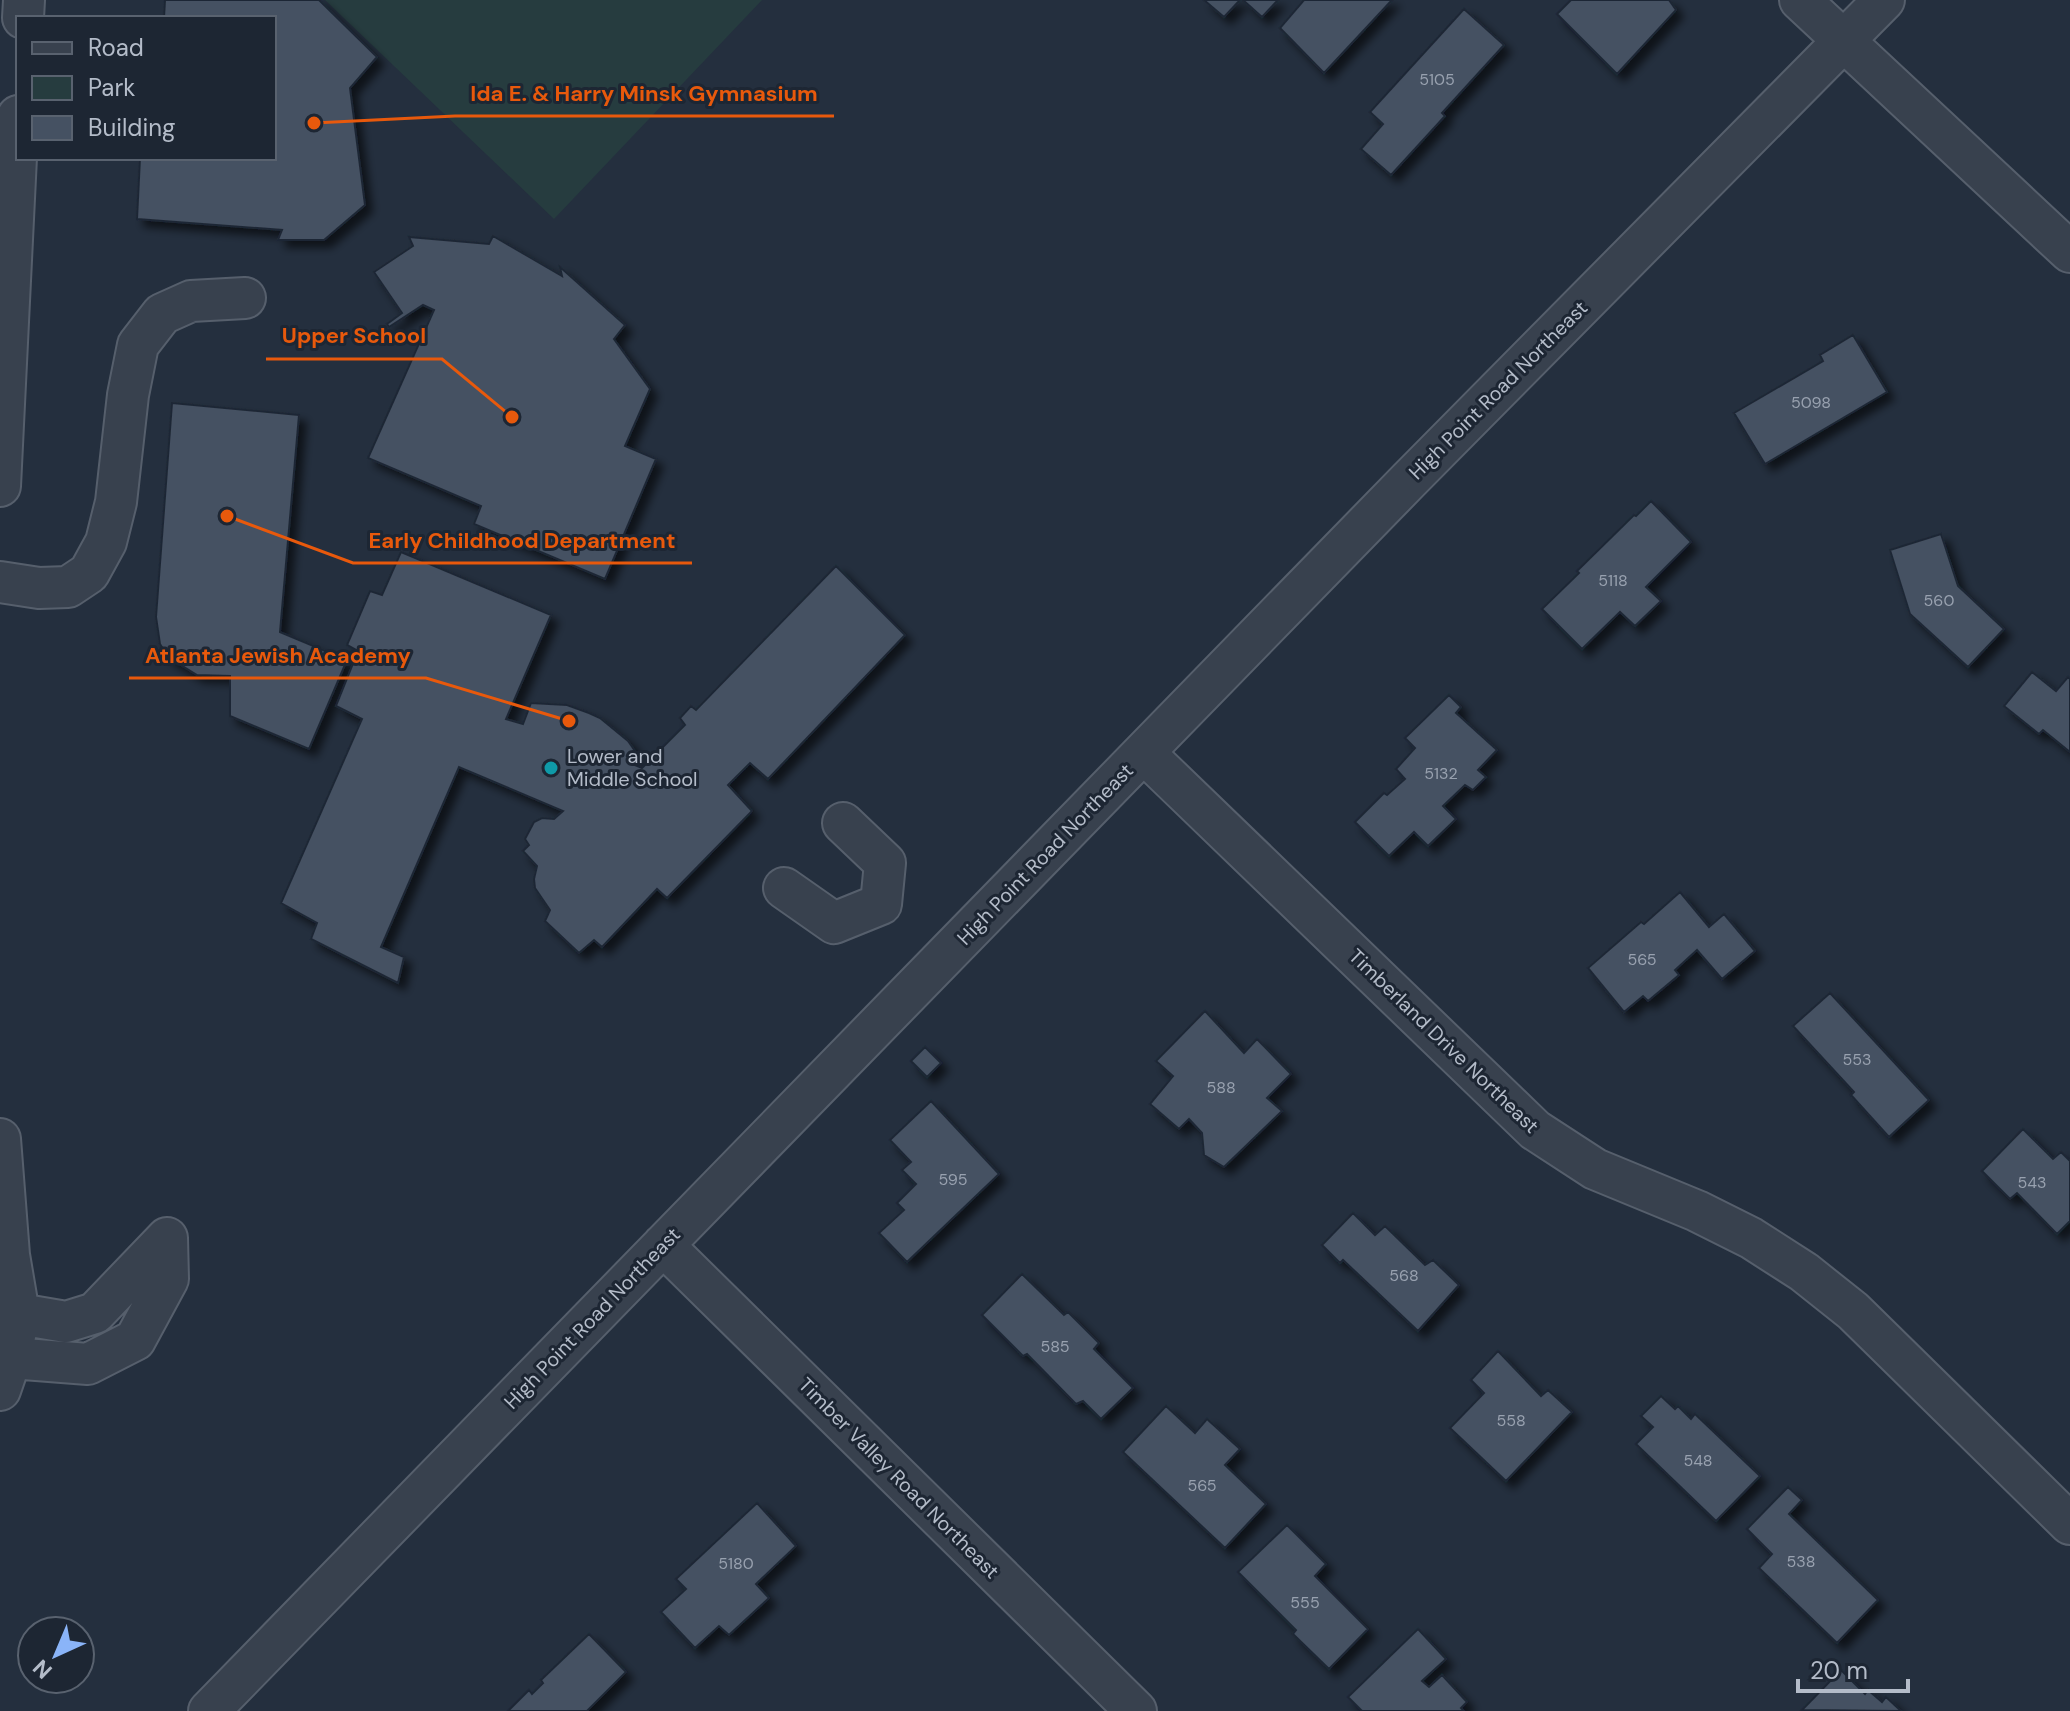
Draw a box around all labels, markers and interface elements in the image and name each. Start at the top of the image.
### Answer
legend [16,16,276,160]
text: Road [88,32,144,63]
house number: 5105 [1419,69,1455,90]
callout: Ida E. & Harry Minsk Gymnasium [455,70,834,116]
text: Park [88,72,135,103]
text: Ida E. & Harry Minsk Gymnasium [470,79,818,108]
text: Building [88,112,175,143]
street label: High Point Road Northeast [1403,295,1593,485]
callout: Upper School [266,313,442,359]
text: Upper School [282,321,426,350]
house number: 5098 [1791,392,1831,413]
callout: Early Childhood Department [353,517,692,563]
text: Early Childhood Department [369,526,675,555]
house number: 5118 [1598,570,1628,591]
house number: 560 [1924,590,1954,611]
callout: Atlanta Jewish Academy [129,632,426,678]
text: Atlanta Jewish Academy [145,641,411,670]
place label: Lower and Middle School [567,743,698,792]
street label: High Point Road Northeast [951,758,1139,950]
marker: Lower and Middle School [542,759,560,777]
house number: 5132 [1424,763,1458,784]
street label: Timberland Drive Northeast [1343,943,1545,1139]
house number: 565 [1627,949,1657,970]
house number: 553 [1843,1049,1871,1070]
house number: 588 [1206,1077,1236,1098]
house number: 595 [938,1169,968,1190]
house number: 543 [2018,1172,2046,1193]
street label: High Point Road Northeast [498,1222,686,1414]
house number: 568 [1389,1265,1419,1286]
house number: 585 [1040,1336,1070,1357]
street label: Timber Valley Road Northeast [793,1372,1005,1584]
house number: 558 [1496,1410,1526,1431]
house number: 548 [1683,1450,1713,1471]
house number: 565 [1187,1475,1217,1496]
house number: 538 [1787,1551,1815,1572]
house number: 5180 [718,1553,754,1574]
house number: 555 [1290,1592,1320,1613]
north arrow [16,1615,96,1695]
scale bar [1798,1643,1908,1693]
text: N [27,1653,58,1685]
text: 20 m [1810,1655,1868,1686]

